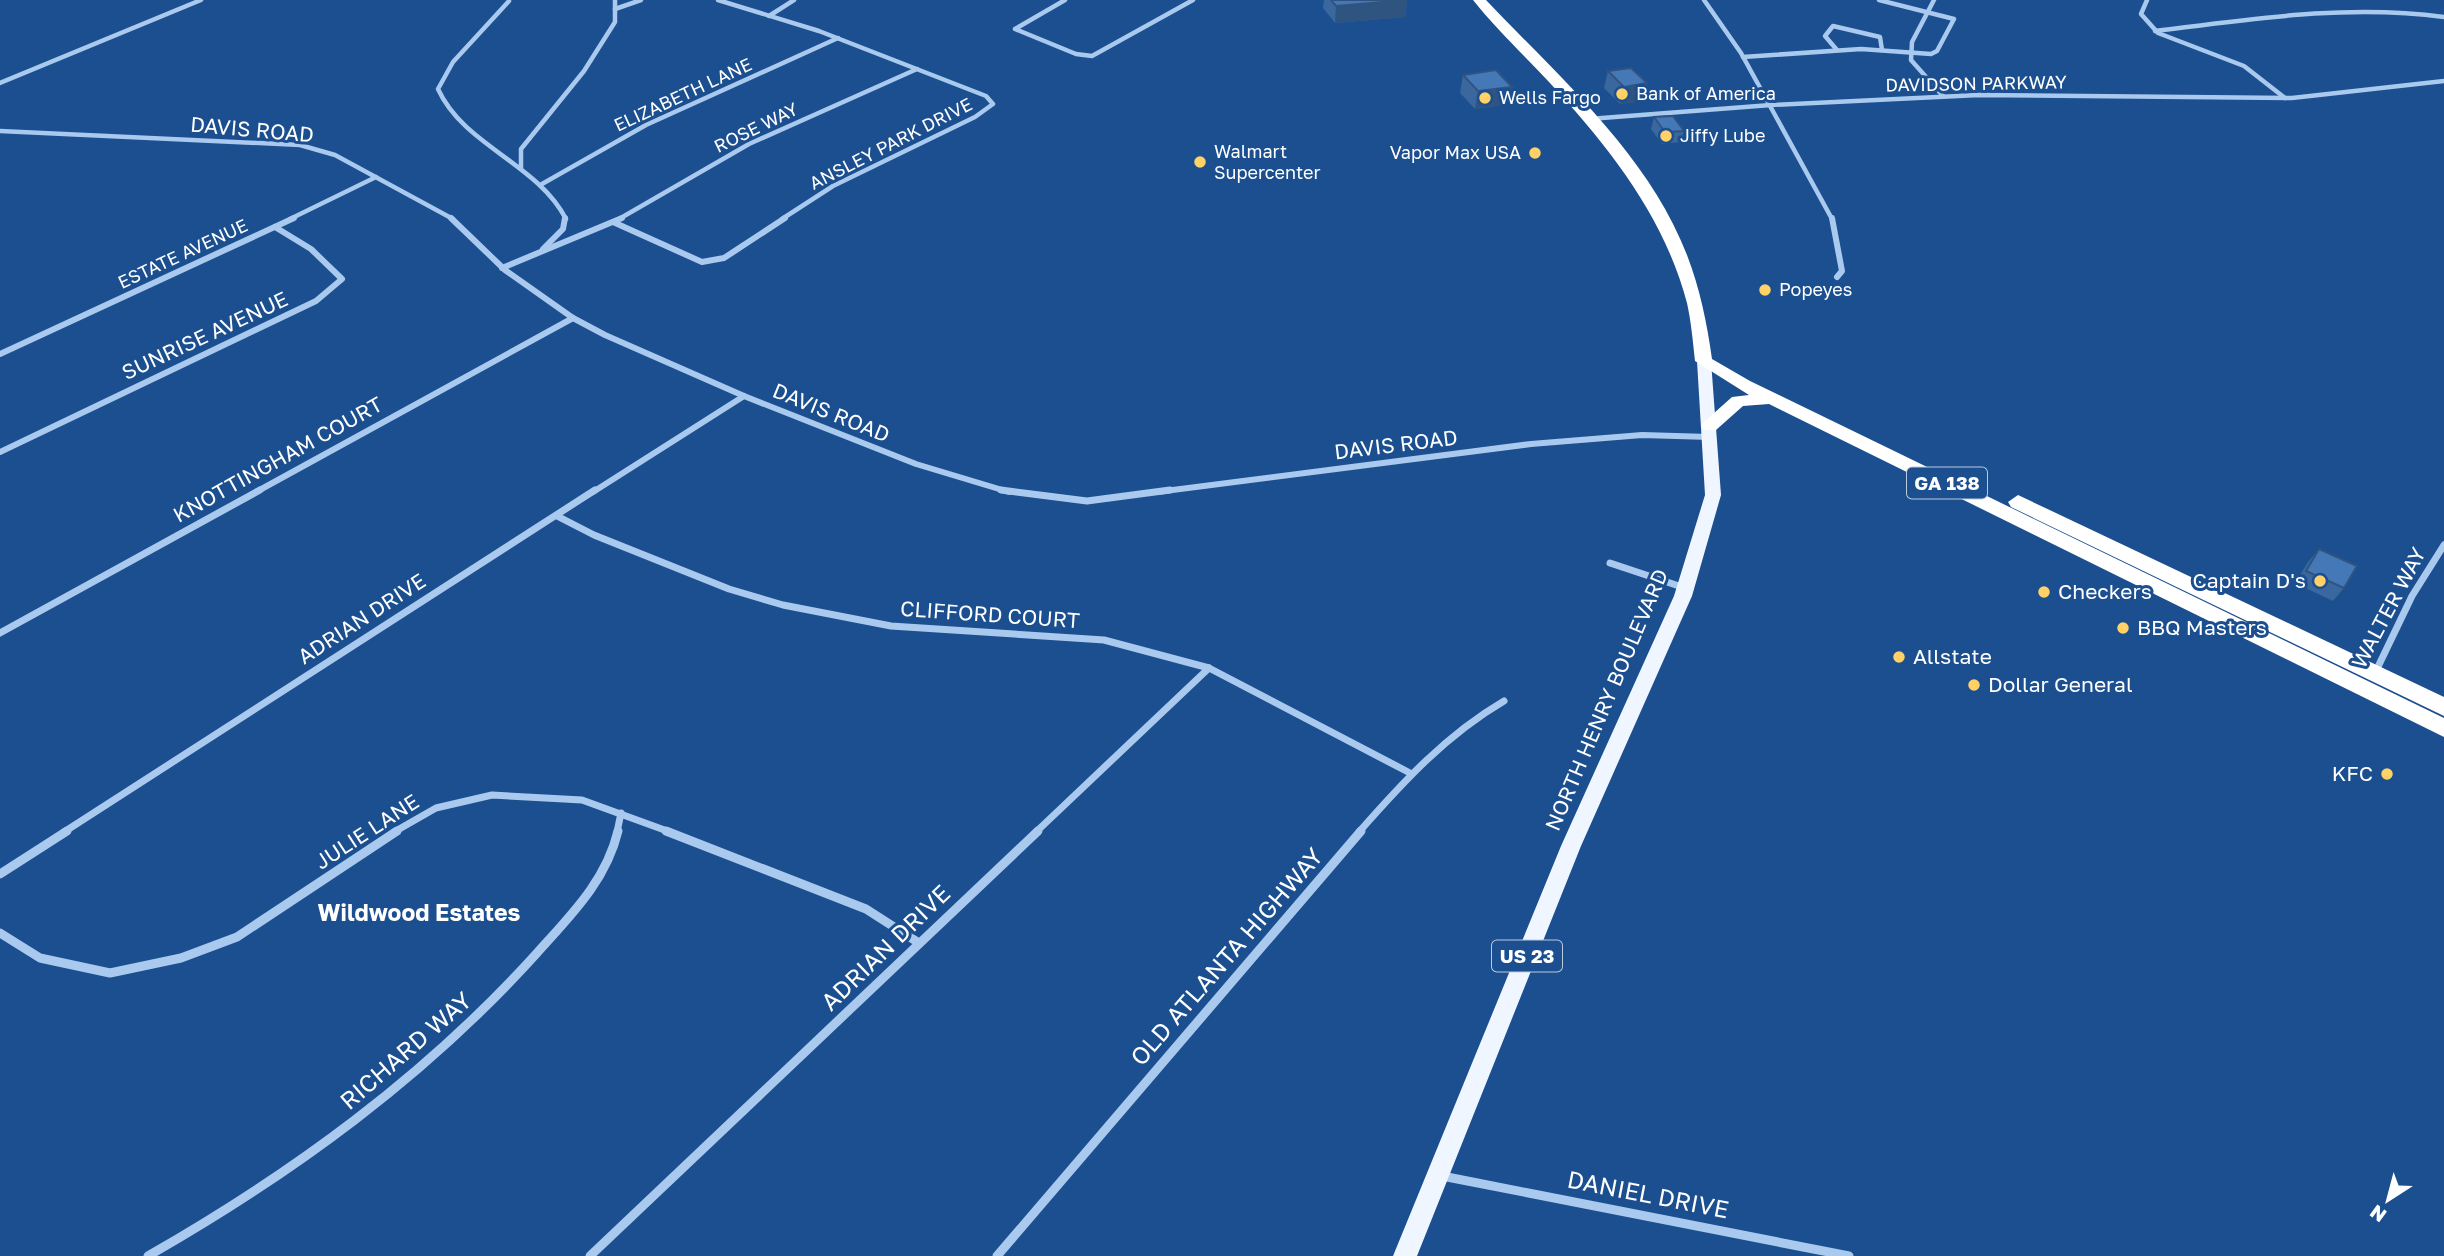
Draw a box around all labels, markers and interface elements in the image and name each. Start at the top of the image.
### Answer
street label: ELIZABETH LANE [610,52,755,136]
street label: DAVIDSON PARKWAY [1885,70,2067,96]
place label: Bank of America [1636,82,1776,104]
place label: Wells Fargo [1499,86,1601,108]
marker: Bank of America [1614,86,1630,102]
marker: Wells Fargo [1477,90,1493,106]
street label: ANSLEY PARK DRIVE [805,92,976,194]
street label: ROSE WAY [710,97,801,157]
street label: DAVIS ROAD [189,111,315,147]
place label: Jiffy Lube [1680,124,1765,146]
marker: Jiffy Lube [1658,128,1674,144]
place label: Walmart Supercenter [1214,140,1321,183]
place label: Vapor Max USA [1390,141,1521,163]
marker: Vapor Max USA [1527,145,1543,161]
marker: Walmart Supercenter [1192,154,1208,170]
street label: ESTATE AVENUE [114,213,251,293]
place label: Popeyes [1779,278,1852,300]
marker: Popeyes [1757,282,1773,298]
street label: SUNRISE AVENUE [117,285,292,385]
street label: DAVIS ROAD [769,377,894,447]
street label: KNOTTINGHAM COURT [168,391,387,528]
street label: DAVIS ROAD [1333,424,1459,464]
road number: GA 138 [1907,468,1987,498]
street label: WALTER WAY [2345,542,2431,672]
street label: NORTH HENRY BOULEVARD [1539,565,1673,834]
street label: ADRIAN DRIVE [293,567,430,669]
place label: Captain D's [2192,567,2306,593]
marker: Captain D's [2312,573,2328,589]
place label: Checkers [2058,578,2152,604]
marker: Checkers [2036,584,2052,600]
street label: CLIFFORD COURT [900,595,1081,633]
place label: BBQ Masters [2137,614,2267,640]
marker: BBQ Masters [2115,620,2131,636]
place label: Allstate [1913,643,1992,669]
marker: Allstate [1891,649,1907,665]
place label: Dollar General [1988,671,2133,697]
marker: Dollar General [1966,677,1982,693]
place label: KFC [2332,760,2373,786]
marker: KFC [2379,766,2395,782]
street label: JULIE LANE [309,788,423,874]
street label: OLD ATLANTA HIGHWAY [1124,841,1329,1071]
street label: ADRIAN DRIVE [814,878,956,1016]
district label: Wildwood Estates [318,898,521,926]
road number: US 23 [1492,940,1562,972]
street label: RICHARD WAY [334,985,477,1115]
street label: DANIEL DRIVE [1565,1164,1731,1223]
north arrow [2353,1165,2423,1235]
text: N [2365,1201,2390,1228]

